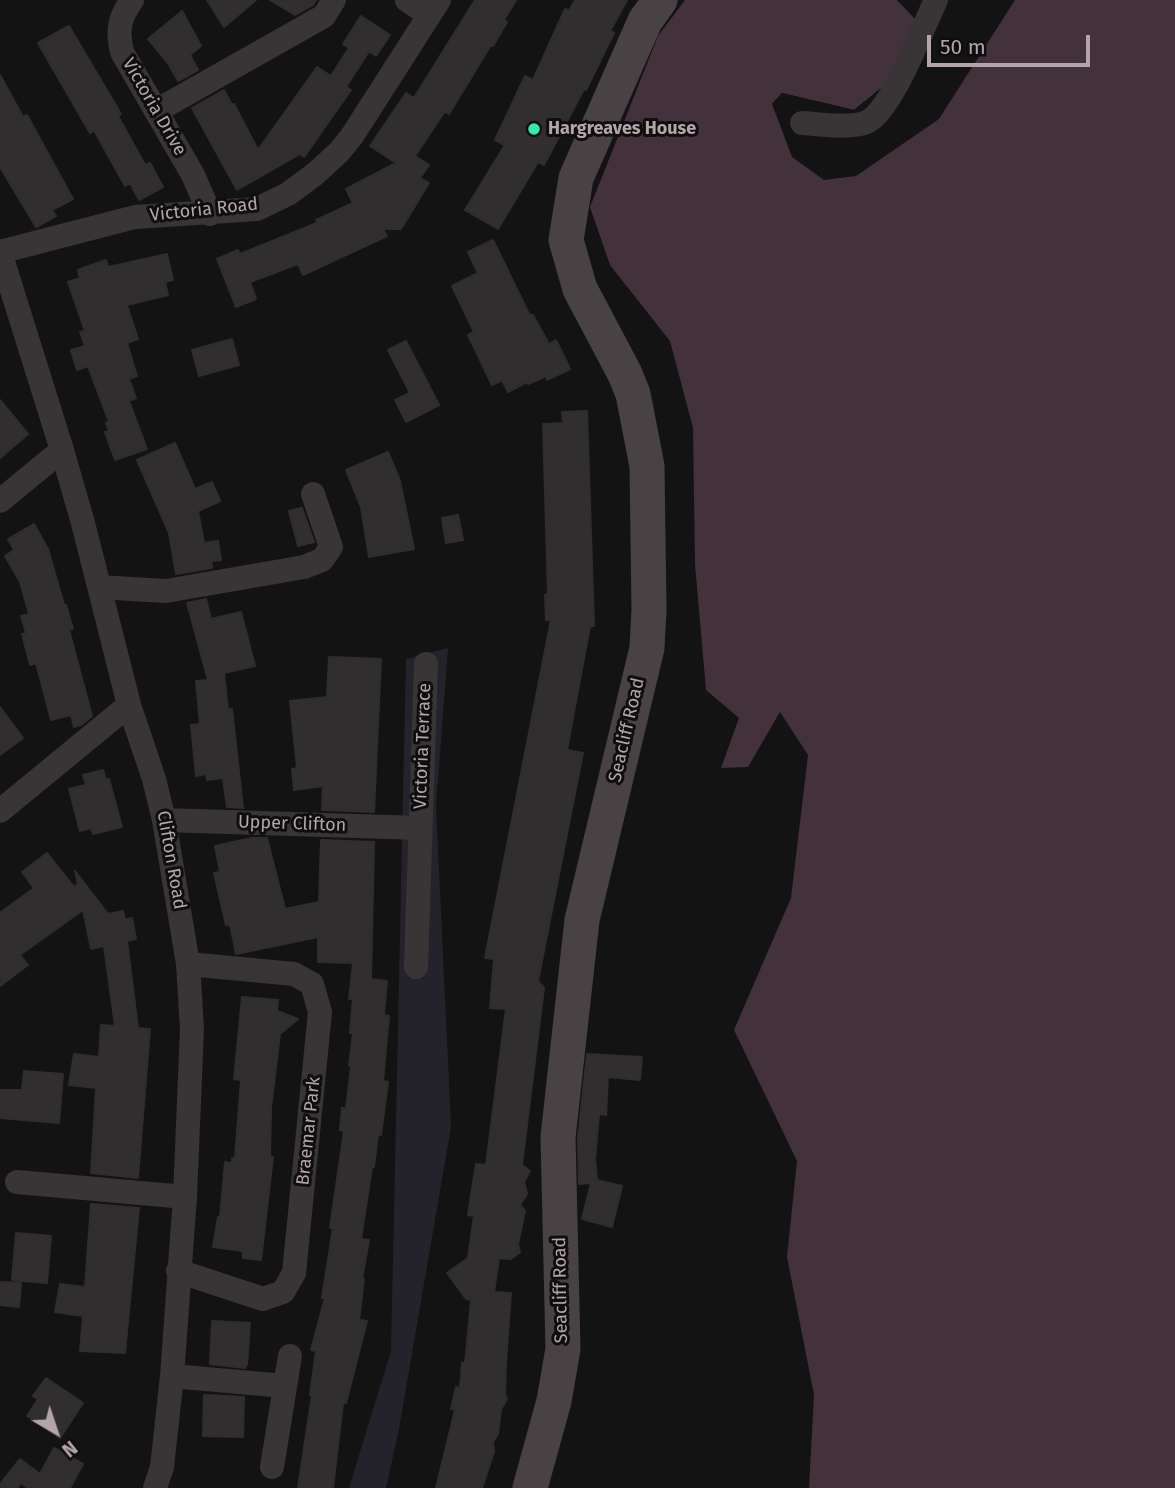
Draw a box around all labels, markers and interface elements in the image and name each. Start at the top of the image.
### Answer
scale bar [930,21,1093,65]
text: 50 m [940,34,986,60]
street label: Victoria Drive [117,54,191,160]
place label: Hargreaves House [548,118,696,140]
marker: Hargreaves House [526,121,542,137]
street label: Victoria Road [149,194,259,226]
street label: Seacliff Road [604,676,650,784]
street label: Victoria Terrace [410,683,436,809]
street label: Clifton Road [152,809,190,911]
street label: Upper Clifton [237,811,347,837]
street label: Braemar Park [293,1076,325,1186]
street label: Seacliff Road [549,1237,573,1343]
north arrow [21,1397,91,1467]
text: N [57,1436,82,1462]

